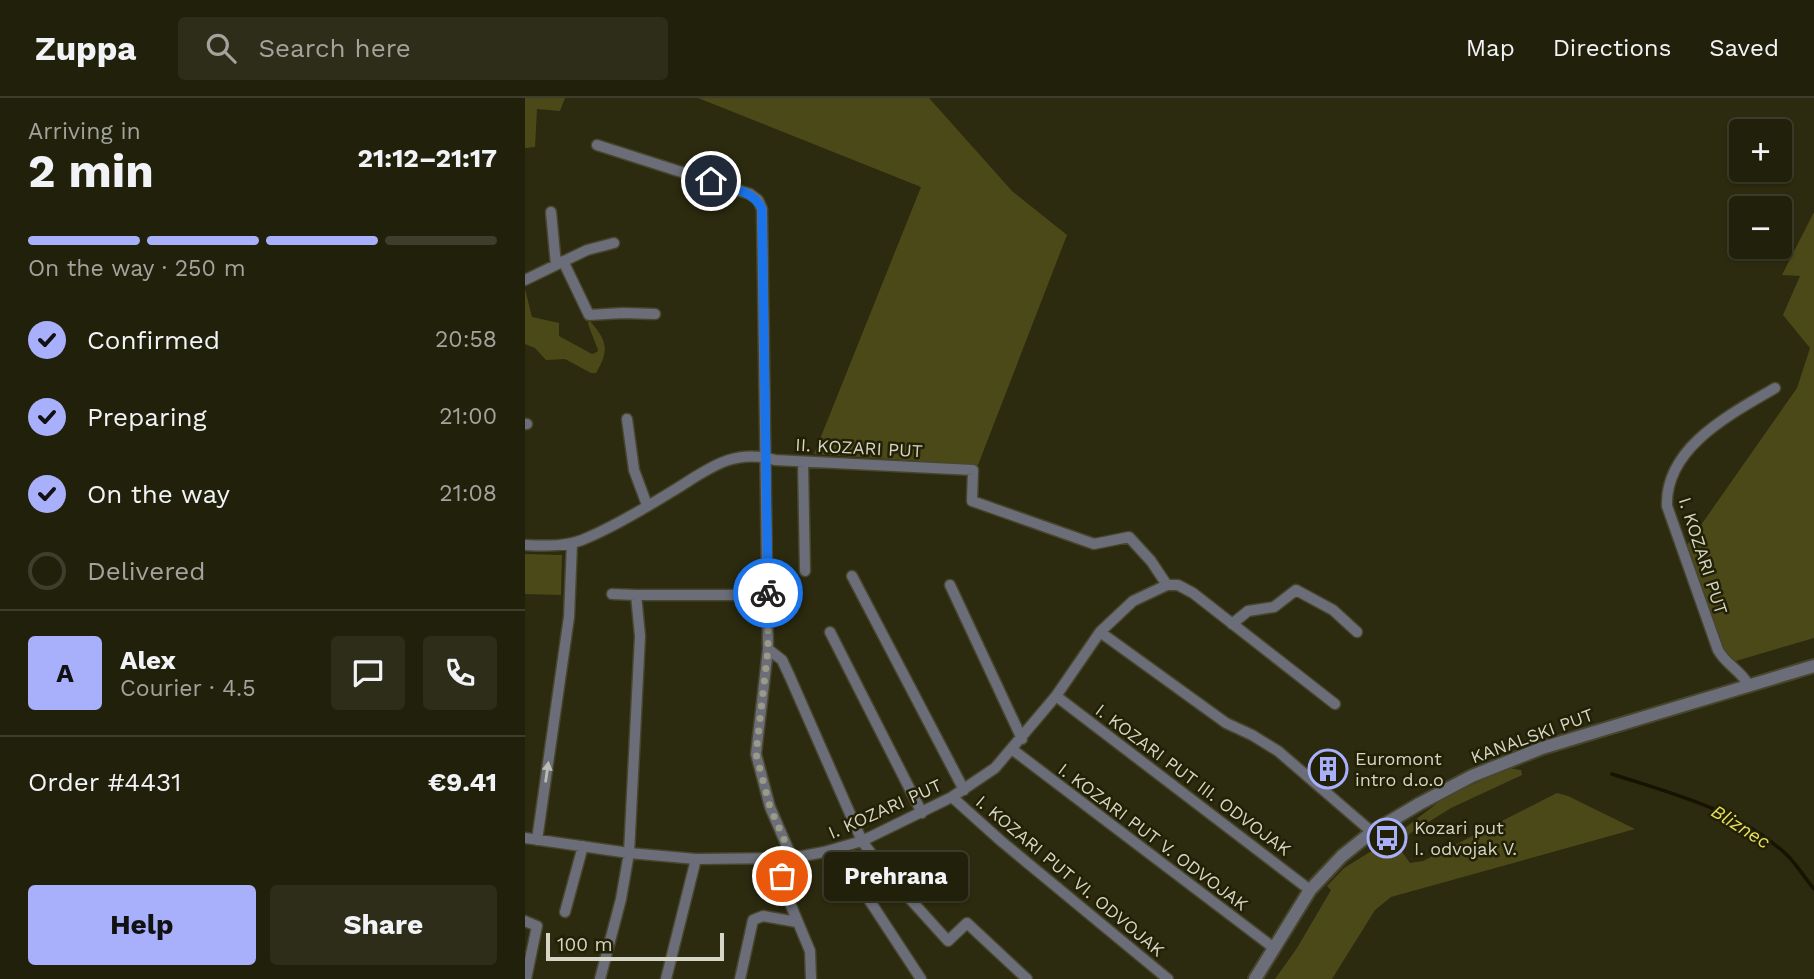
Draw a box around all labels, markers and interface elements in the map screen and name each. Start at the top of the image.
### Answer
search box [178,17,668,80]
text: Zuppa [35,29,136,68]
icon: search [202,29,240,67]
text: Search here [258,33,411,63]
text: Map [1466,34,1515,62]
text: Directions [1553,34,1671,62]
text: Saved [1709,34,1779,62]
text: Arriving in [28,118,141,145]
map controls [1729,119,1792,259]
button: + [1729,119,1792,182]
text: 21:12–21:17 [358,143,497,173]
text: 2 min [28,144,154,198]
pin [681,151,741,211]
icon: home [692,162,730,200]
button: − [1729,196,1792,259]
text: On the way · 250 m [28,255,246,282]
icon: check [28,321,66,359]
text: Confirmed [87,325,220,355]
text: 20:58 [435,326,497,353]
icon: check [28,398,66,436]
text: Preparing [87,402,207,432]
text: 21:00 [439,403,497,430]
street label: II. KOZARI PUT [795,434,923,461]
icon: check [28,475,66,513]
text: On the way [87,479,230,509]
text: 21:08 [439,480,497,507]
street label: I. KOZARI PUT [1675,495,1732,617]
text: Delivered [87,556,206,586]
courier [733,558,803,628]
icon: bike [749,574,787,612]
button: chat [331,636,405,710]
button: phone [423,636,497,710]
text: Alex [120,645,176,675]
text: A [56,658,74,688]
text: Courier · 4.5 [120,675,256,702]
street label: I. KOZARI PUT III. ODVOJAK [1092,699,1295,860]
street label: KANALSKI PUT [1468,704,1596,767]
building icon: Euromont intro d.o.o [1307,748,1349,790]
place label: Euromont intro d.o.o [1355,748,1444,790]
street label: I. KOZARI PUT V. ODVOJAK [1054,758,1252,915]
one-way arrow [541,761,552,783]
text: Order #4431 [28,767,181,797]
text: €9.41 [428,767,497,797]
street label: I. KOZARI PUT [825,774,945,843]
street label: I. KOZARI PUT VI. ODVOJAK [972,791,1169,961]
water label: Bliznec [1707,799,1774,853]
bus stop icon: Kozari put I. odvojak V. [1366,817,1408,859]
place label: Kozari put I. odvojak V. [1414,817,1517,859]
pin [752,846,812,906]
callout: Prehrana [824,852,967,900]
icon: bag [763,857,801,895]
text: Prehrana [844,863,948,890]
button: Help [28,885,256,965]
button: Share [270,885,497,965]
scale bar [546,930,725,962]
text: 100 m [557,933,613,956]

